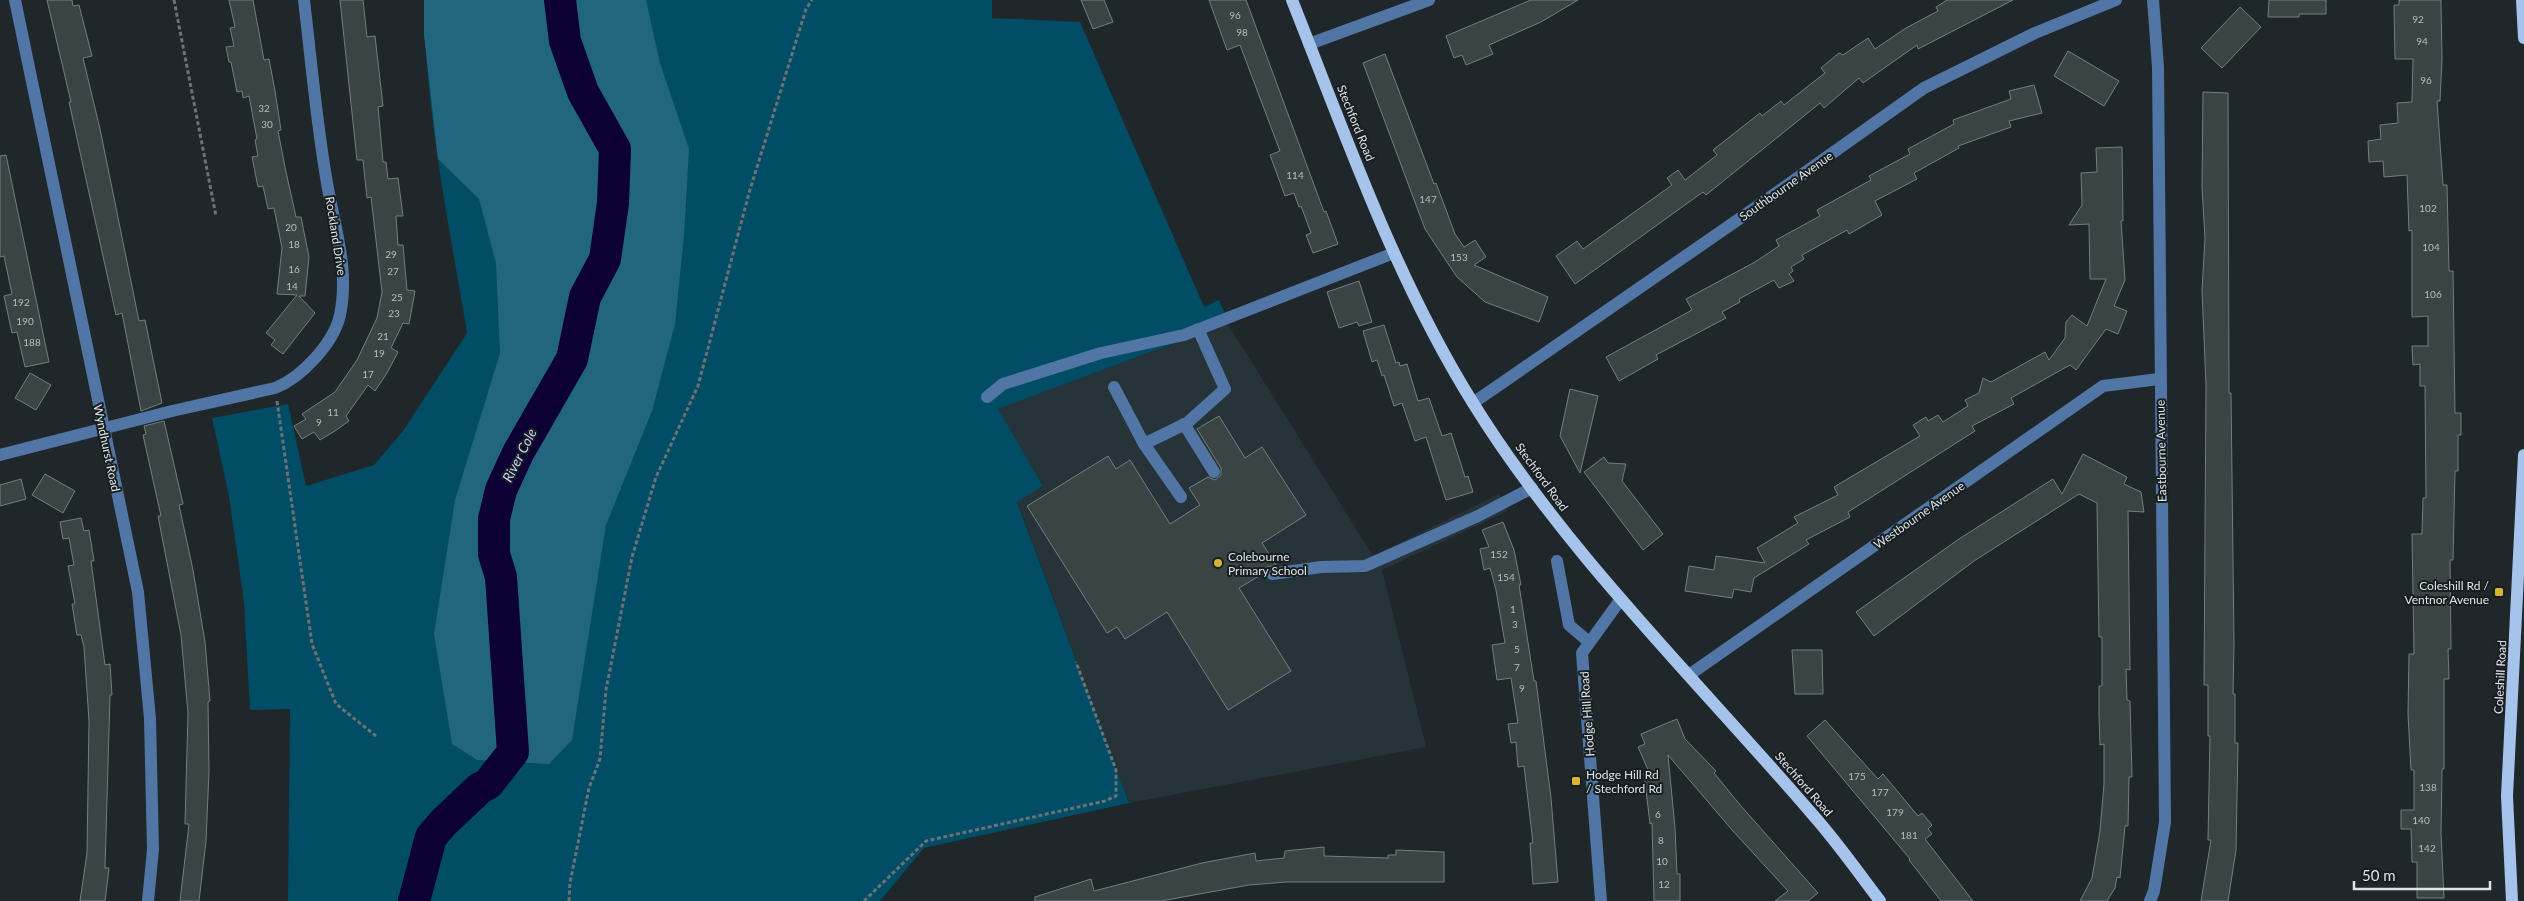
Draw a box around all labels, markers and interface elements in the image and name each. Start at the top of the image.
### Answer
house number: 96 [1229,9,1241,21]
house number: 92 [2412,13,2424,25]
house number: 98 [1236,26,1248,38]
house number: 94 [2416,35,2428,47]
house number: 96 [2420,74,2432,86]
street label: Stechford Road [1334,83,1378,163]
house number: 32 [258,102,270,114]
house number: 30 [261,118,273,130]
street label: Southbourne Avenue [1736,148,1836,224]
house number: 114 [1286,169,1304,181]
house number: 147 [1419,193,1437,205]
street label: Rockland Drive [322,195,350,277]
house number: 102 [2419,202,2437,214]
house number: 20 [285,221,297,233]
house number: 18 [288,238,300,250]
house number: 104 [2422,241,2440,253]
house number: 29 [385,248,397,260]
house number: 153 [1450,251,1468,263]
house number: 16 [288,263,300,275]
house number: 27 [387,265,399,277]
house number: 14 [286,280,298,292]
house number: 106 [2424,288,2442,300]
house number: 25 [391,291,403,303]
house number: 192 [12,296,30,308]
house number: 23 [388,307,400,319]
house number: 190 [16,315,34,327]
house number: 21 [377,330,389,342]
house number: 188 [23,336,41,348]
house number: 19 [373,347,385,359]
house number: 17 [362,368,374,380]
street label: Eastbourne Avenue [2153,400,2169,502]
street label: Wyndhurst Road [90,403,124,493]
house number: 11 [327,406,339,418]
house number: 9 [316,416,322,428]
water label: River Cole [498,425,540,485]
street label: Stechford Road [1512,440,1572,514]
street label: Westbourne Avenue [1871,478,1967,552]
house number: 152 [1490,548,1508,560]
place label: Colebourne Primary School [1228,549,1307,578]
marker: Colebourne Primary School [1212,557,1224,569]
house number: 154 [1497,571,1515,583]
place label: Coleshill Rd / Ventnor Avenue [2405,578,2490,607]
marker: Coleshill Rd / Ventnor Avenue [2493,586,2505,598]
house number: 1 [1510,603,1516,615]
house number: 3 [1512,618,1518,630]
street label: Coleshill Road [2491,640,2509,714]
house number: 5 [1514,643,1520,655]
house number: 7 [1514,661,1520,673]
street label: Hodge Hill Road [1577,671,1597,757]
house number: 9 [1519,682,1525,694]
street label: Stechford Road [1772,749,1836,819]
place label: Hodge Hill Rd / Stechford Rd [1586,767,1662,796]
house number: 175 [1848,770,1866,782]
marker: Hodge Hill Rd / Stechford Rd [1570,775,1582,787]
house number: 138 [2419,781,2437,793]
house number: 177 [1871,786,1889,798]
house number: 179 [1886,806,1904,818]
house number: 6 [1655,808,1661,820]
house number: 140 [2412,814,2430,826]
house number: 181 [1900,829,1918,841]
house number: 8 [1658,834,1664,846]
house number: 142 [2418,842,2436,854]
house number: 10 [1656,855,1668,867]
scale bar [2354,858,2490,890]
text: 50 m [2362,866,2396,884]
house number: 12 [1658,878,1670,890]

